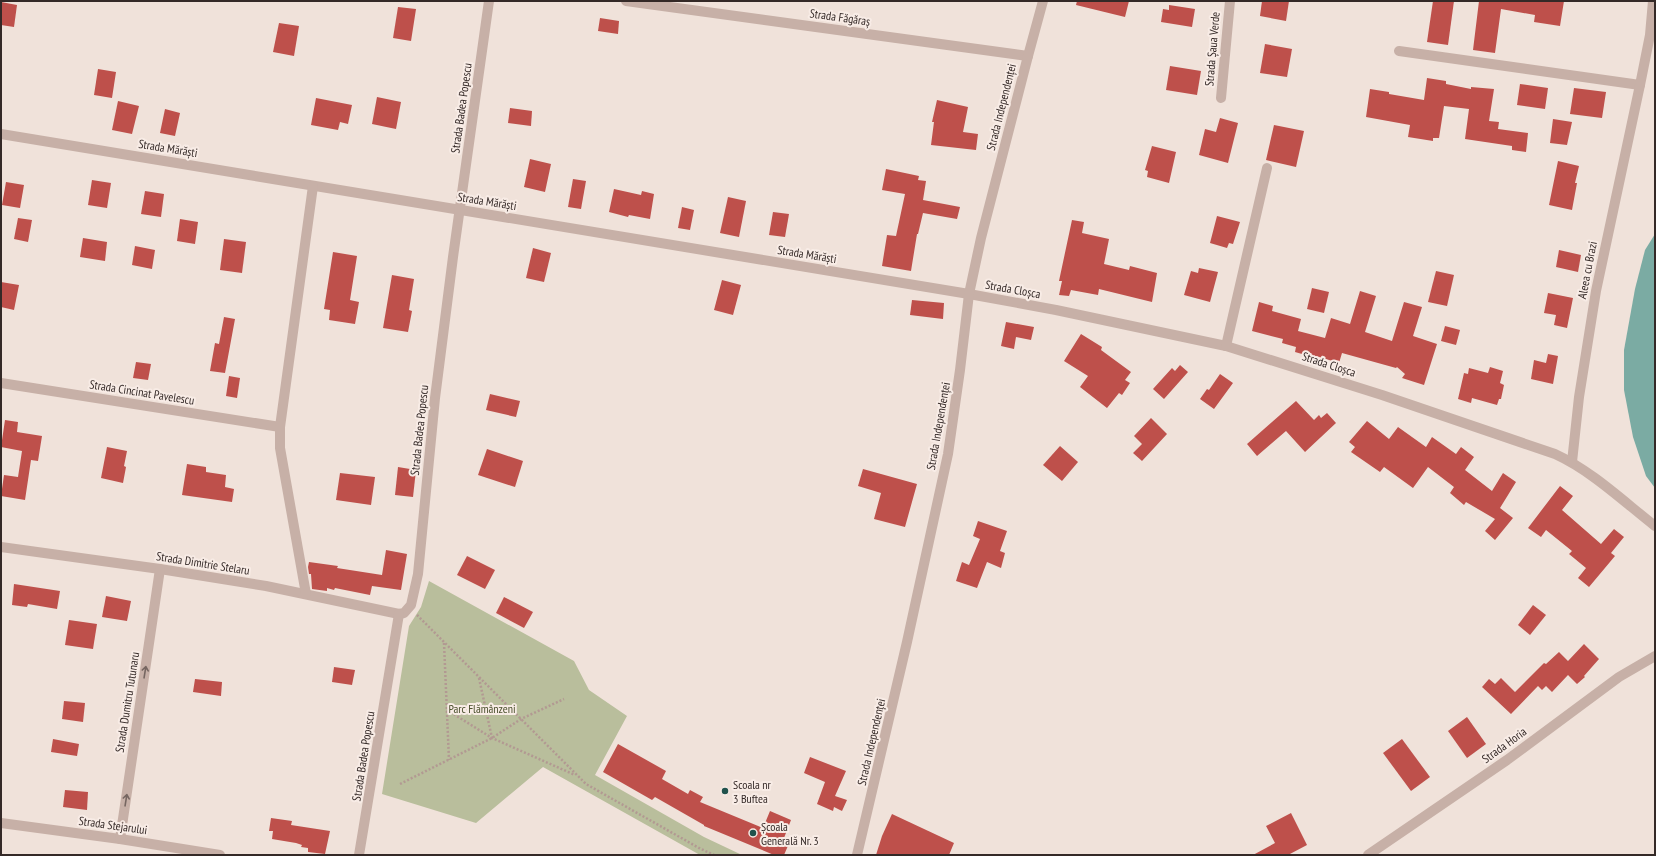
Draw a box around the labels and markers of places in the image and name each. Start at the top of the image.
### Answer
place label: Scoala nr 3 Buftea [733,777,772,806]
marker: Scoala nr 3 Buftea [720,786,730,796]
place label: Școala Generală Nr. 3 [761,819,819,848]
marker: Școala Generală Nr. 3 [748,828,758,838]

